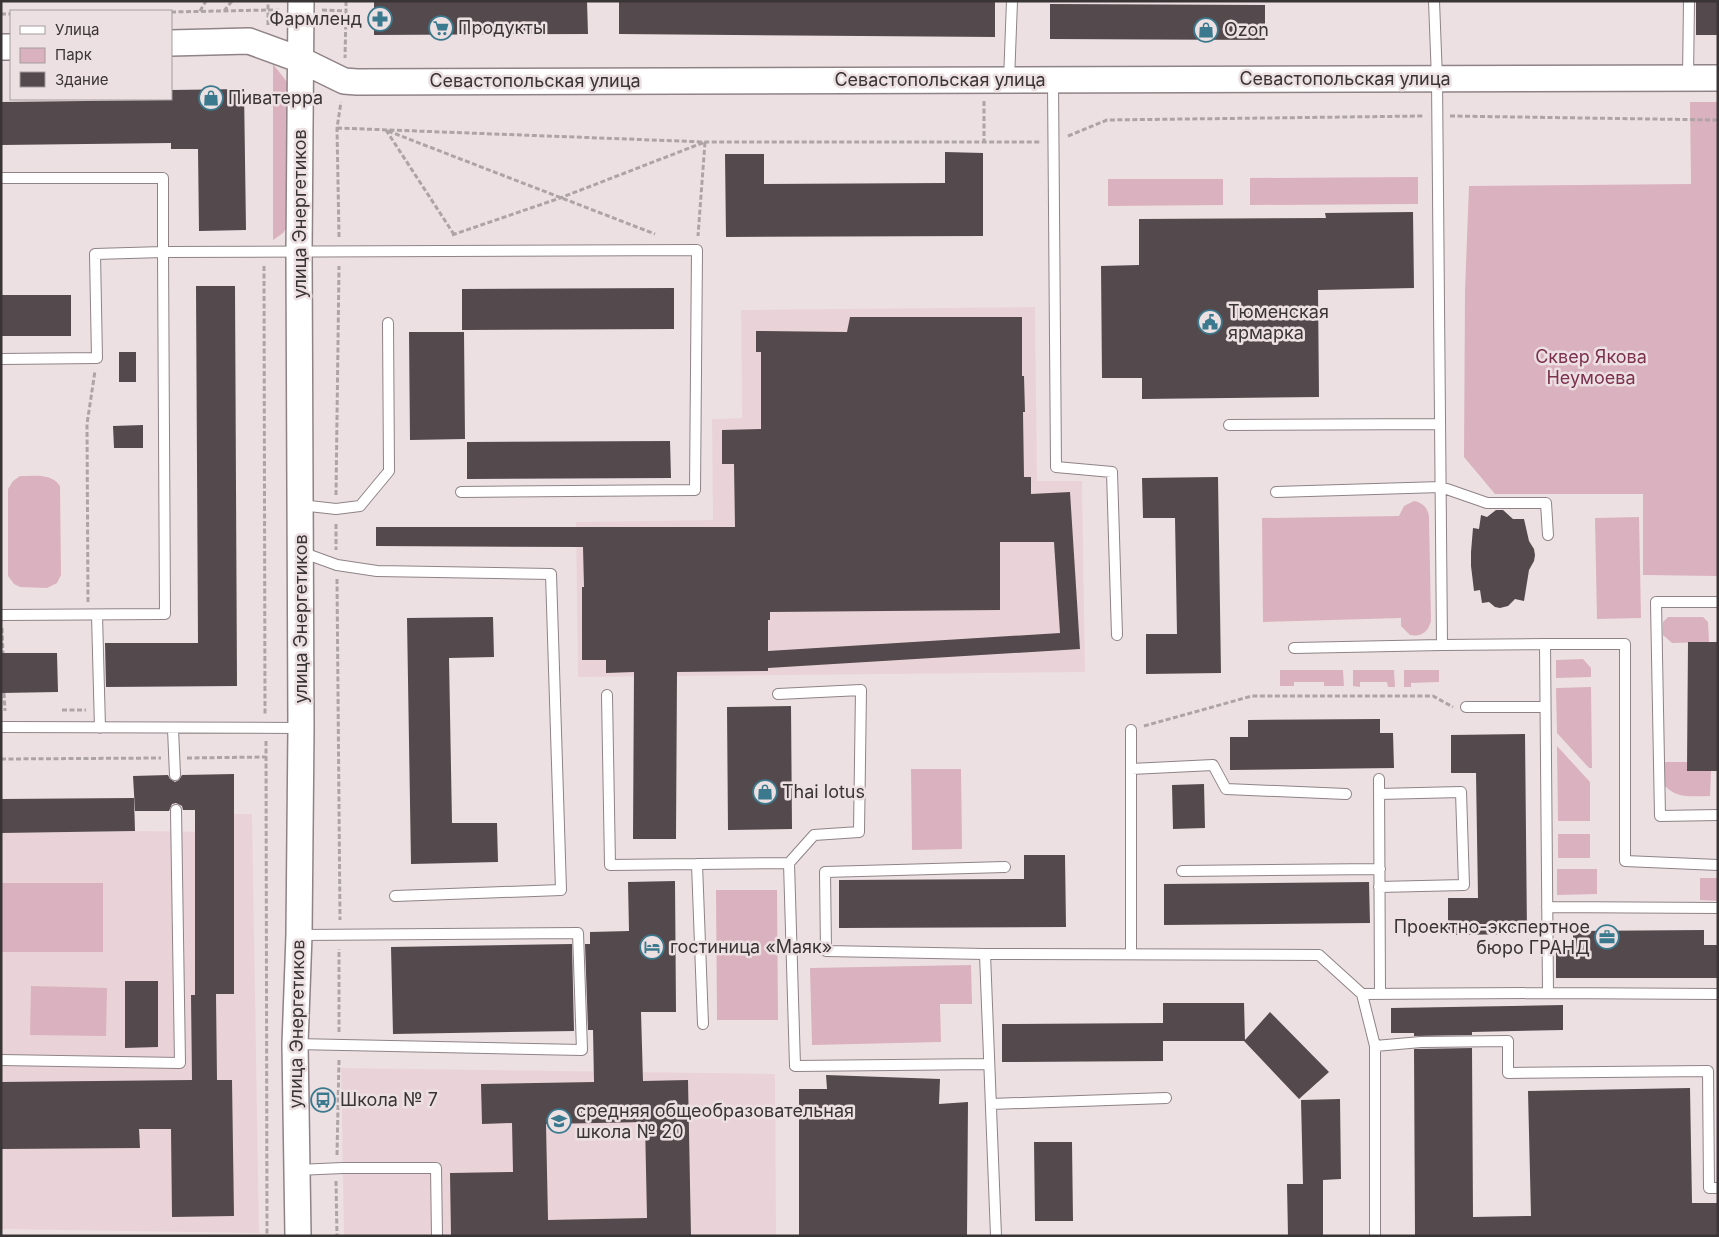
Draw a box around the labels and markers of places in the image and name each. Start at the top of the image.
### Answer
pharmacy icon: Фармленд [367,6,393,32]
place label: Фармленд [269,8,362,29]
supermarket icon: Продукты [428,15,454,41]
place label: Продукты [458,17,546,38]
shop icon: Ozon [1193,17,1219,43]
place label: Ozon [1224,19,1269,40]
shop icon: Пиватерра [198,85,224,111]
place label: Пиватерра [228,87,323,108]
place label: Тюменская ярмарка [1228,301,1329,343]
public building icon: Тюменская ярмарка [1197,309,1223,335]
shop icon: Thai lotus [752,779,778,805]
place label: Thai lotus [782,781,865,802]
place label: Проектно-экспертное бюро ГРАНД [1394,916,1590,958]
office icon: Проектно-экспертное бюро ГРАНД [1594,924,1620,950]
hotel icon: гостиница «Маяк» [639,934,665,960]
place label: гостиница «Маяк» [670,936,832,957]
bus stop icon: Школа № 7 [310,1087,336,1113]
place label: Школа № 7 [340,1089,438,1110]
place label: средняя общеобразовательная школа № 20 [576,1100,854,1142]
school or university icon: средняя общеобразовательная школа № 20 [546,1108,572,1134]

